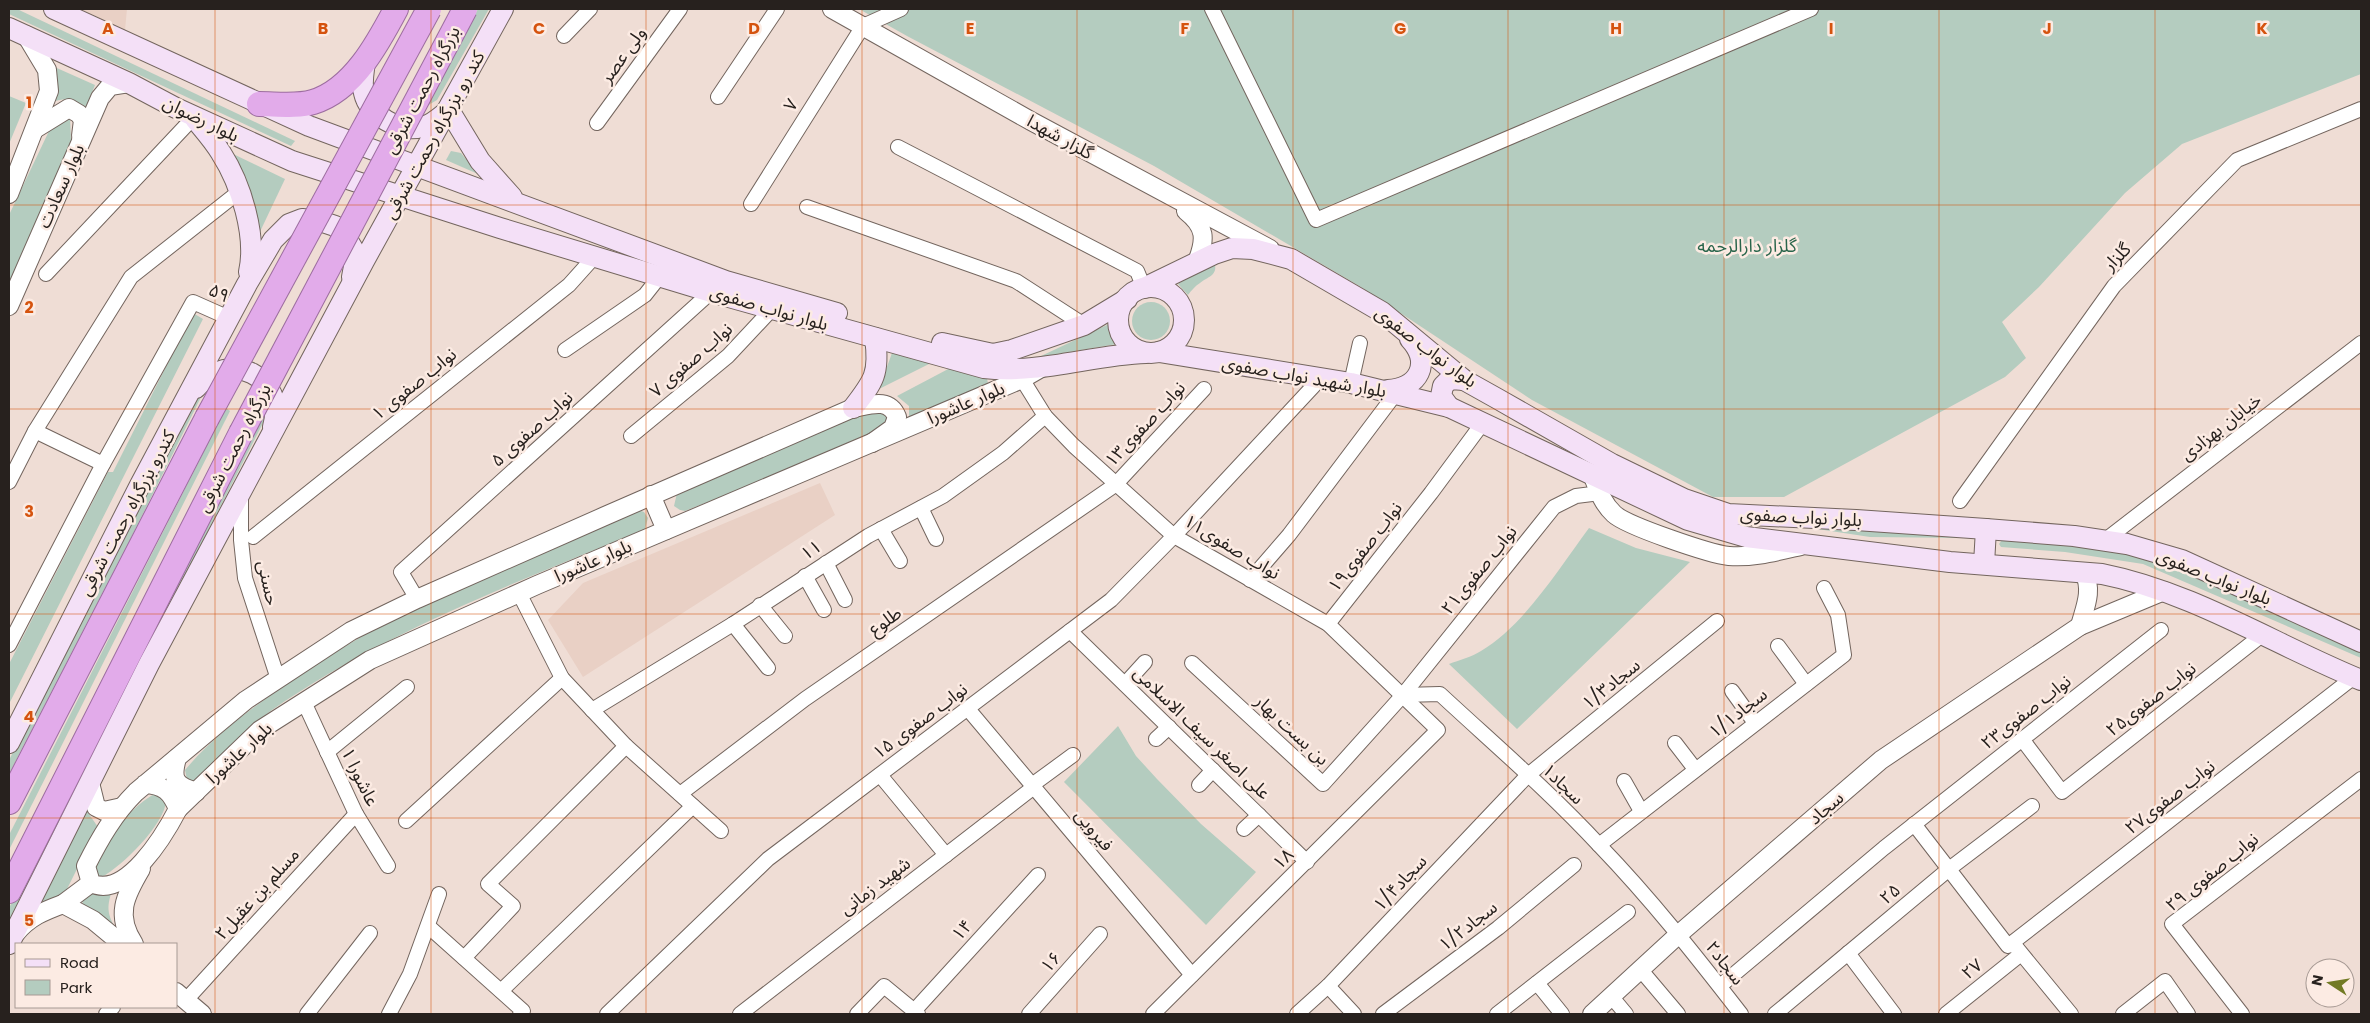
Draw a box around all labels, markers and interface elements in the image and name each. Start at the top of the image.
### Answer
text: A [102,17,114,40]
text: B [318,17,328,40]
text: C [533,17,545,40]
text: D [748,17,760,40]
text: E [966,17,974,40]
text: F [1181,17,1190,40]
text: G [1394,17,1406,40]
text: H [1610,17,1622,40]
text: I [1829,17,1833,40]
text: J [2042,17,2052,40]
text: K [2256,17,2268,40]
street label: بزرگراه رحمت شرقی [377,21,466,158]
street label: ولی عصر [593,21,652,89]
street label: کند رو بزرگراه رحمت شرقی [377,45,491,224]
street label: بلوار رضوان [159,89,243,148]
text: 1 [26,91,32,114]
street label: ۷ [777,94,804,116]
street label: گلزار شهدا [1023,108,1098,165]
street label: بلوار سعادت [31,140,90,232]
park label: گلزار دارالرحمه [1697,233,1797,258]
street label: گلزار [2096,237,2137,277]
street label: ۵۹ [205,277,234,308]
street label: بلوار نواب صفوی [707,279,831,336]
text: 2 [24,296,34,319]
street label: بلوار نواب صفوی [1370,300,1483,393]
street label: نواب صفوی ۷ [644,316,738,403]
street label: نواب صفوی ۱ [366,342,461,426]
street label: بلوار شهید نواب صفوی [1220,350,1388,403]
street label: بلوار عاشورا [923,375,1008,430]
street label: ۱۳نواب صفوی [1099,376,1191,472]
street label: بزرگراه رحمت شرقی [190,379,277,517]
street label: نواب صفوی ۵ [485,385,578,472]
street label: خیابان بهزادی [2175,387,2267,466]
street label: کندرو بزرگراه رحمت شرقی [72,425,181,600]
street label: ۱۹نواب صفوی [1321,496,1408,597]
text: 3 [24,500,34,523]
street label: بلوار نواب صفوی [1739,501,1863,532]
street label: ۱۱نواب صفوی [1179,508,1285,585]
street label: ۲۱نواب صفوی [1435,520,1522,620]
street label: بلوار عاشورا [550,533,635,588]
street label: ۱۱ [795,533,826,566]
street label: بلوار نواب صفوی [2153,542,2275,611]
street label: حسنی [252,558,285,608]
street label: طلوع [863,600,907,643]
street label: ۱/۳سجاد [1576,652,1645,715]
street label: ۲۵نواب صفوی [2100,655,2201,742]
street label: علی اصغر سیف الاسلامی [1128,660,1277,805]
street label: ۲۳نواب صفوی [1975,668,2076,755]
street label: نواب صفوی ۱۵ [867,677,972,765]
street label: ۱/۱سجاد [1703,682,1772,744]
street label: بن بست بهار [1249,688,1335,771]
text: 4 [24,705,35,728]
street label: بلوار عاشورا [200,716,277,789]
street label: عاشورا ۱ [336,743,385,810]
street label: ۲۷نواب صفوی [2119,753,2220,840]
street label: ۱سجاد [1537,757,1590,810]
street label: سجاد [1803,785,1849,830]
street label: فیرویی [1069,803,1120,856]
street label: نواب صفوی ۲۹ [2160,826,2263,917]
street label: مسلم بن عقیل۲ [209,842,305,946]
street label: ۱۸ [1267,842,1299,875]
street label: ۱/۴سجاد [1367,849,1432,916]
street label: شهید زمانی [834,851,915,921]
street label: ۲۵ [1874,877,1906,910]
street label: ۱/۲سجاد [1433,895,1502,957]
text: 5 [24,909,34,932]
street label: ۱۴ [945,914,978,946]
street label: ۲سجاد [1700,935,1751,990]
legend [15,943,178,1008]
street label: ۱۶ [1034,946,1067,978]
text: Road [60,952,99,973]
street label: ۲۷ [1956,952,1988,985]
north arrow [2305,958,2355,1008]
text: N [2306,973,2328,988]
text: Park [60,977,92,998]

